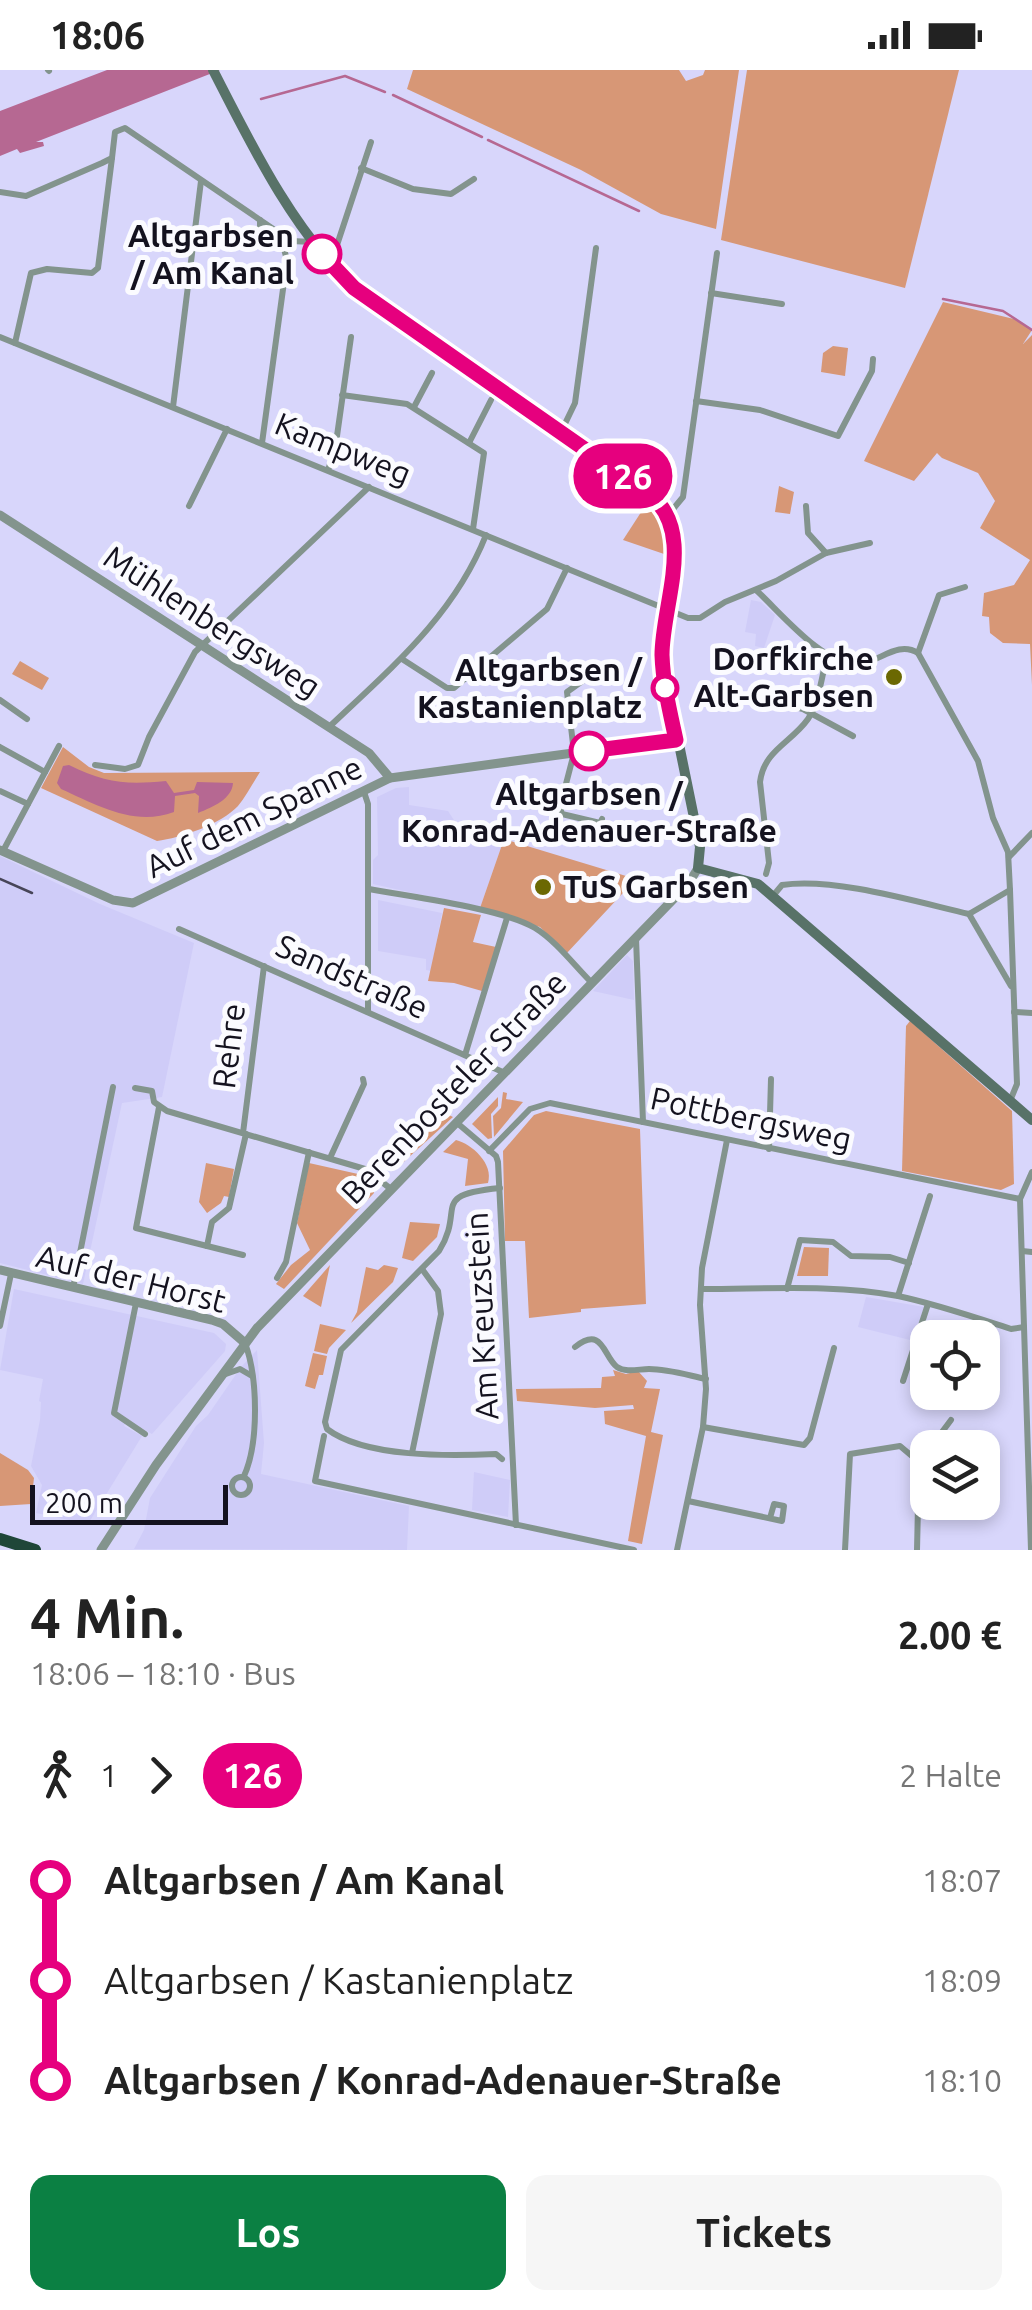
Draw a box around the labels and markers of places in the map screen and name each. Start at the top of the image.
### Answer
place label: Altgarbsen / Am Kanal [128,217,294,290]
marker: Altgarbsen / Am Kanal [303,235,341,273]
place label: Dorfkirche Alt-Garbsen [693,640,874,713]
place label: Altgarbsen / Kastanienplatz [417,651,644,724]
marker: Dorfkirche Alt-Garbsen [883,666,905,688]
marker: Altgarbsen / Kastanienplatz [652,675,678,701]
marker: Altgarbsen / Konrad-Adenauer-Straße [570,732,608,770]
place label: Altgarbsen / Konrad-Adenauer-Straße [401,775,777,848]
place label: TuS Garbsen [563,868,749,904]
marker: TuS Garbsen [532,876,554,898]

